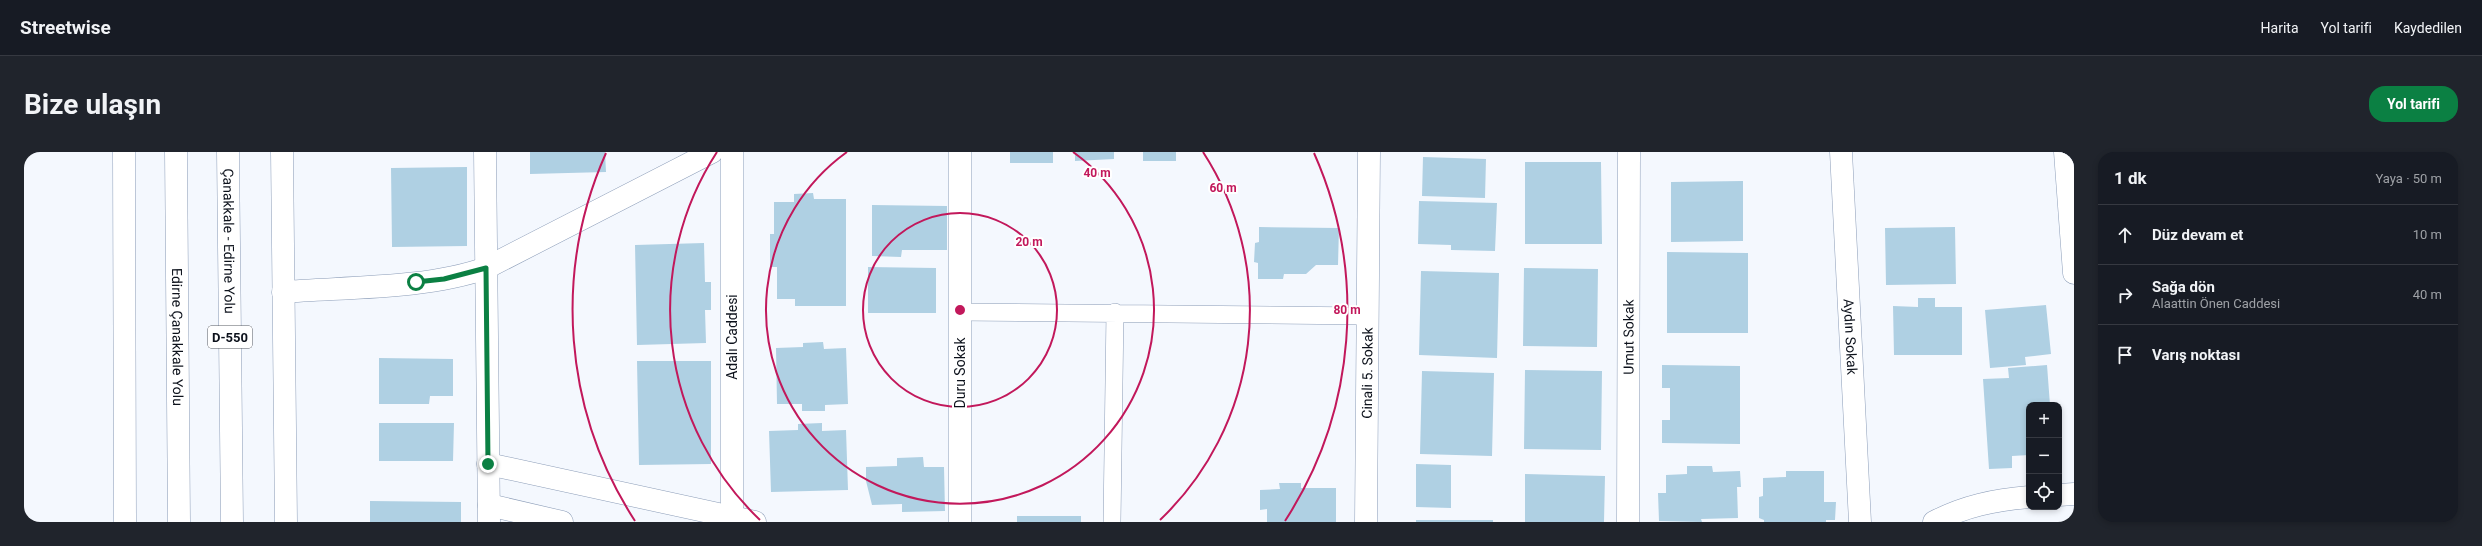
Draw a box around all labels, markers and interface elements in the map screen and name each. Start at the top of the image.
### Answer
text: Streetwise [20,16,111,39]
text: Harita [2261,20,2299,36]
text: Yol tarifi [2321,20,2372,36]
text: Kaydedilen [2394,20,2462,36]
button: Yol tarifi [2369,86,2458,122]
text: Bize ulaşın [24,88,161,121]
text: 40 m [1083,166,1111,180]
street label: Çanakkale - Edirne Yolu [220,168,238,314]
text: 1 dk [2114,168,2147,188]
text: Yaya · 50 m [2375,171,2442,186]
text: 60 m [1209,181,1237,195]
icon: ahead [2114,224,2136,246]
text: Düz devam et [2152,226,2243,244]
text: 10 m [2413,227,2442,242]
text: 20 m [1015,235,1043,249]
street label: Edirne Çanakkale Yolu [169,268,186,406]
route start [407,273,425,291]
text: Sağa dön [2152,278,2215,296]
icon: right [2114,284,2136,306]
text: 40 m [2413,287,2442,302]
street label: Adalı Caddesi [724,294,740,380]
text: Alaattin Önen Caddesi [2152,296,2280,311]
street label: Umut Sokak [1620,298,1637,375]
street label: Aydın Sokak [1841,298,1860,376]
centre of rings [953,303,967,317]
text: 80 m [1333,303,1361,317]
road number: D-550 [208,326,252,348]
street label: Cinali 5. Sokak [1359,326,1376,419]
street label: Duru Sokak [952,337,968,408]
icon: arrive [2114,344,2136,366]
text: Varış noktası [2152,346,2240,364]
map controls [2026,402,2062,510]
button: + [2026,402,2062,438]
button: − [2026,438,2062,474]
route end [479,455,497,473]
button: locate [2026,474,2062,510]

